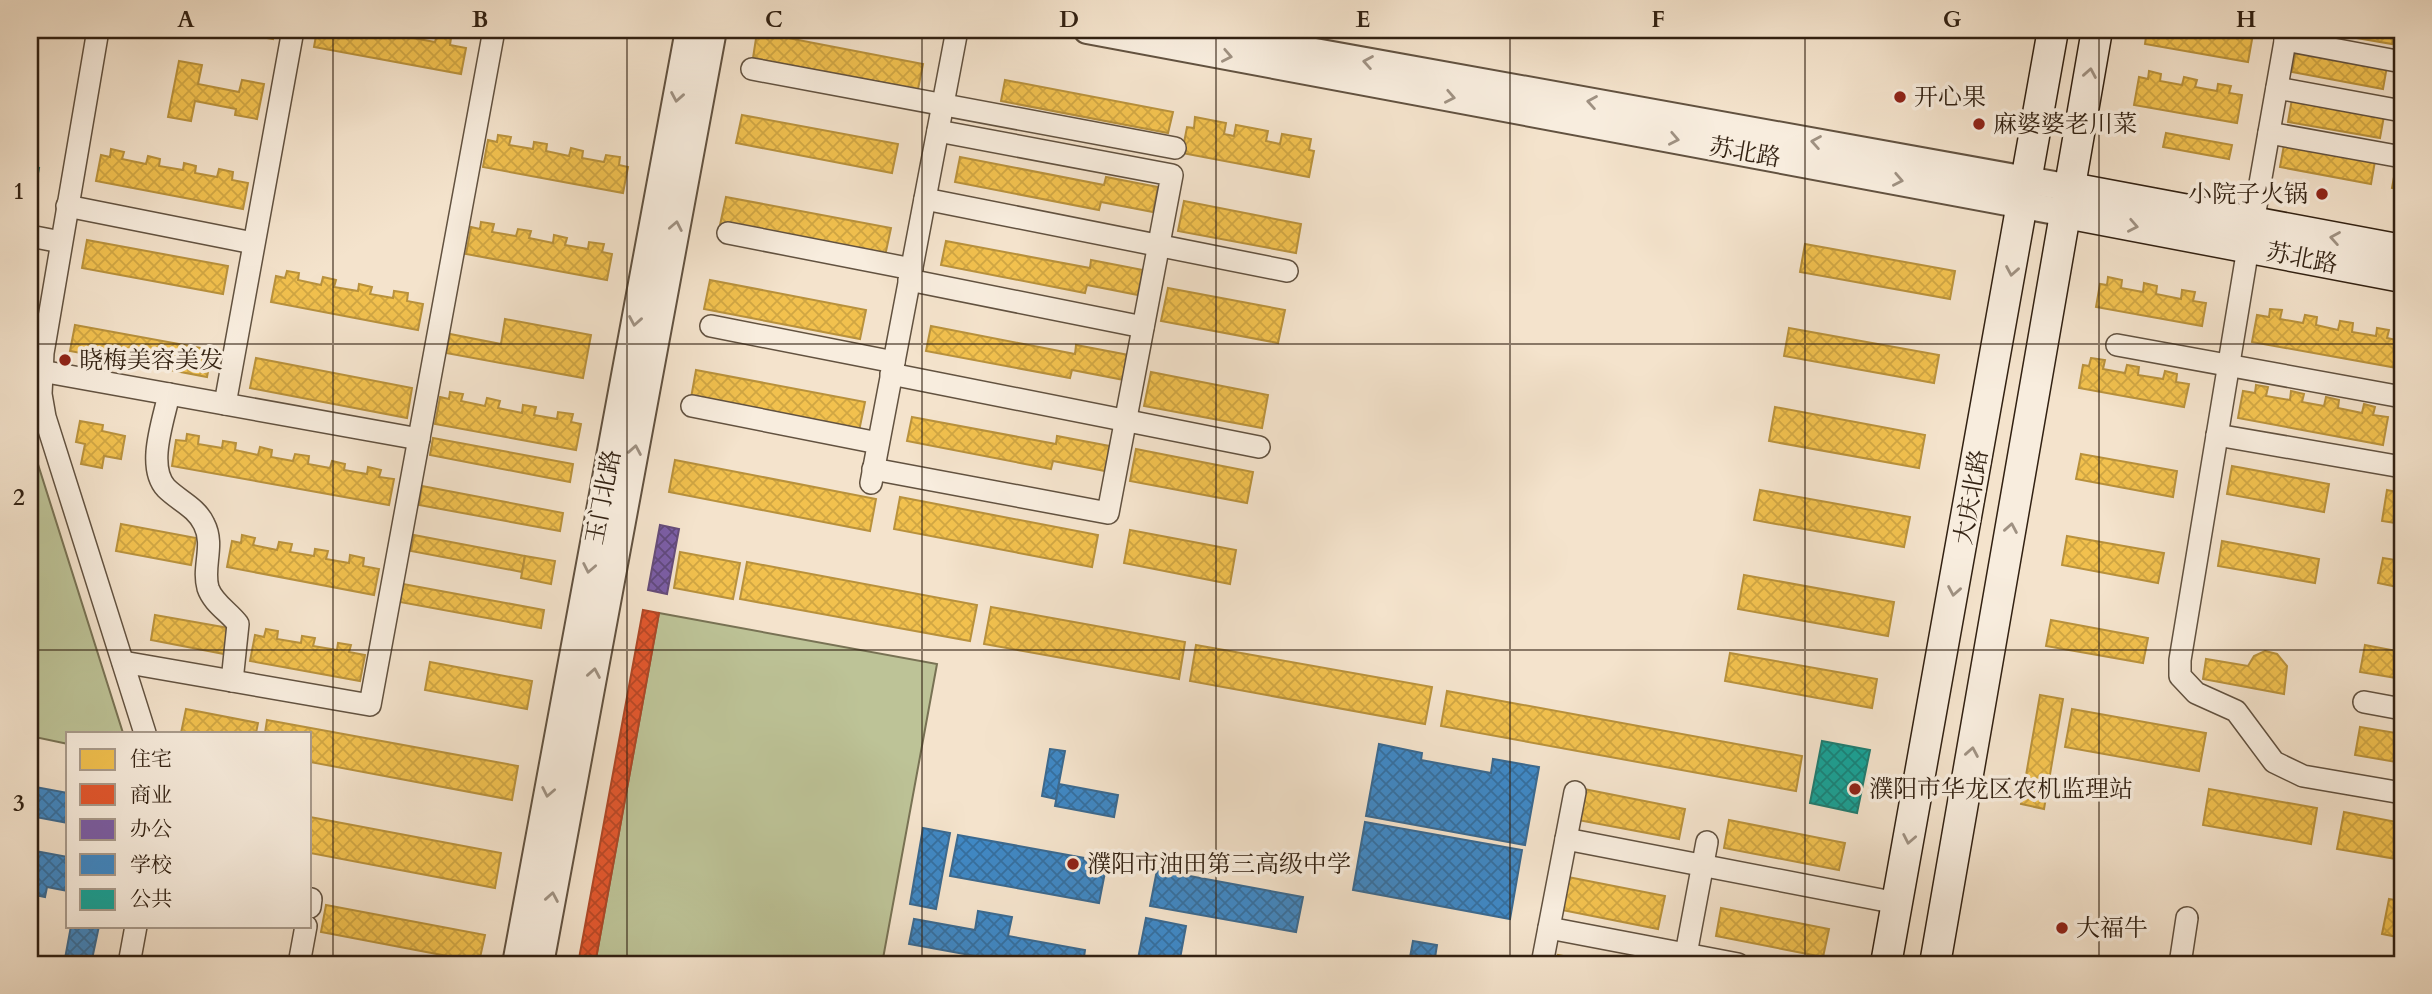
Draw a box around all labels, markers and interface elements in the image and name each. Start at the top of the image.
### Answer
text: A [177,4,195,35]
text: B [472,4,488,35]
text: C [765,4,783,35]
text: D [1059,4,1079,35]
text: E [1356,4,1370,35]
text: F [1651,4,1665,35]
text: G [1943,4,1962,35]
text: H [2236,4,2256,35]
one-way arrow [1221,47,1233,62]
one-way arrow [1362,55,1374,70]
one-way arrow [2082,67,2097,79]
place label: 开心果 [1914,81,1986,114]
one-way arrow [1444,89,1456,104]
marker: 开心果 [1892,89,1908,105]
one-way arrow [670,91,685,103]
one-way arrow [1586,95,1598,110]
place label: 麻婆婆老川菜 [1993,108,2137,141]
marker: 麻婆婆老川菜 [1971,116,1987,132]
street label: 苏北路 [1707,130,1783,175]
one-way arrow [1668,131,1680,146]
one-way arrow [1810,135,1822,150]
one-way arrow [1892,172,1904,187]
text: 1 [13,176,25,207]
place label: 小院子火锅 [2188,178,2308,211]
marker: 小院子火锅 [2314,186,2330,202]
one-way arrow [2127,218,2139,233]
one-way arrow [668,220,683,232]
one-way arrow [2329,231,2341,246]
street label: 苏北路 [2263,235,2340,282]
one-way arrow [2005,265,2020,277]
one-way arrow [629,315,644,327]
place label: 晓梅美容美发 [79,344,223,377]
marker: 晓梅美容美发 [57,352,73,368]
one-way arrow [627,444,642,456]
street label: 玉门北路 [578,447,629,547]
street label: 大庆北路 [1947,447,1996,547]
text: 2 [13,482,25,513]
one-way arrow [2003,522,2018,534]
one-way arrow [583,562,598,574]
one-way arrow [1947,585,1962,597]
one-way arrow [585,667,600,679]
legend [66,732,312,928]
text: 住宅 [130,745,172,774]
one-way arrow [1964,746,1979,758]
place label: 濮阳市华龙区农机监理站 [1869,773,2133,806]
text: 商业 [130,781,172,810]
marker: 濮阳市华龙区农机监理站 [1847,781,1863,797]
one-way arrow [541,786,556,798]
text: 3 [13,788,25,819]
text: 办公 [130,815,172,844]
one-way arrow [1902,833,1917,845]
place label: 濮阳市油田第三高级中学 [1087,848,1351,881]
text: 学校 [130,851,172,880]
marker: 濮阳市油田第三高级中学 [1065,856,1081,872]
text: 公共 [130,885,172,914]
one-way arrow [544,891,559,903]
place label: 大福牛 [2076,912,2148,945]
marker: 大福牛 [2054,920,2070,936]

